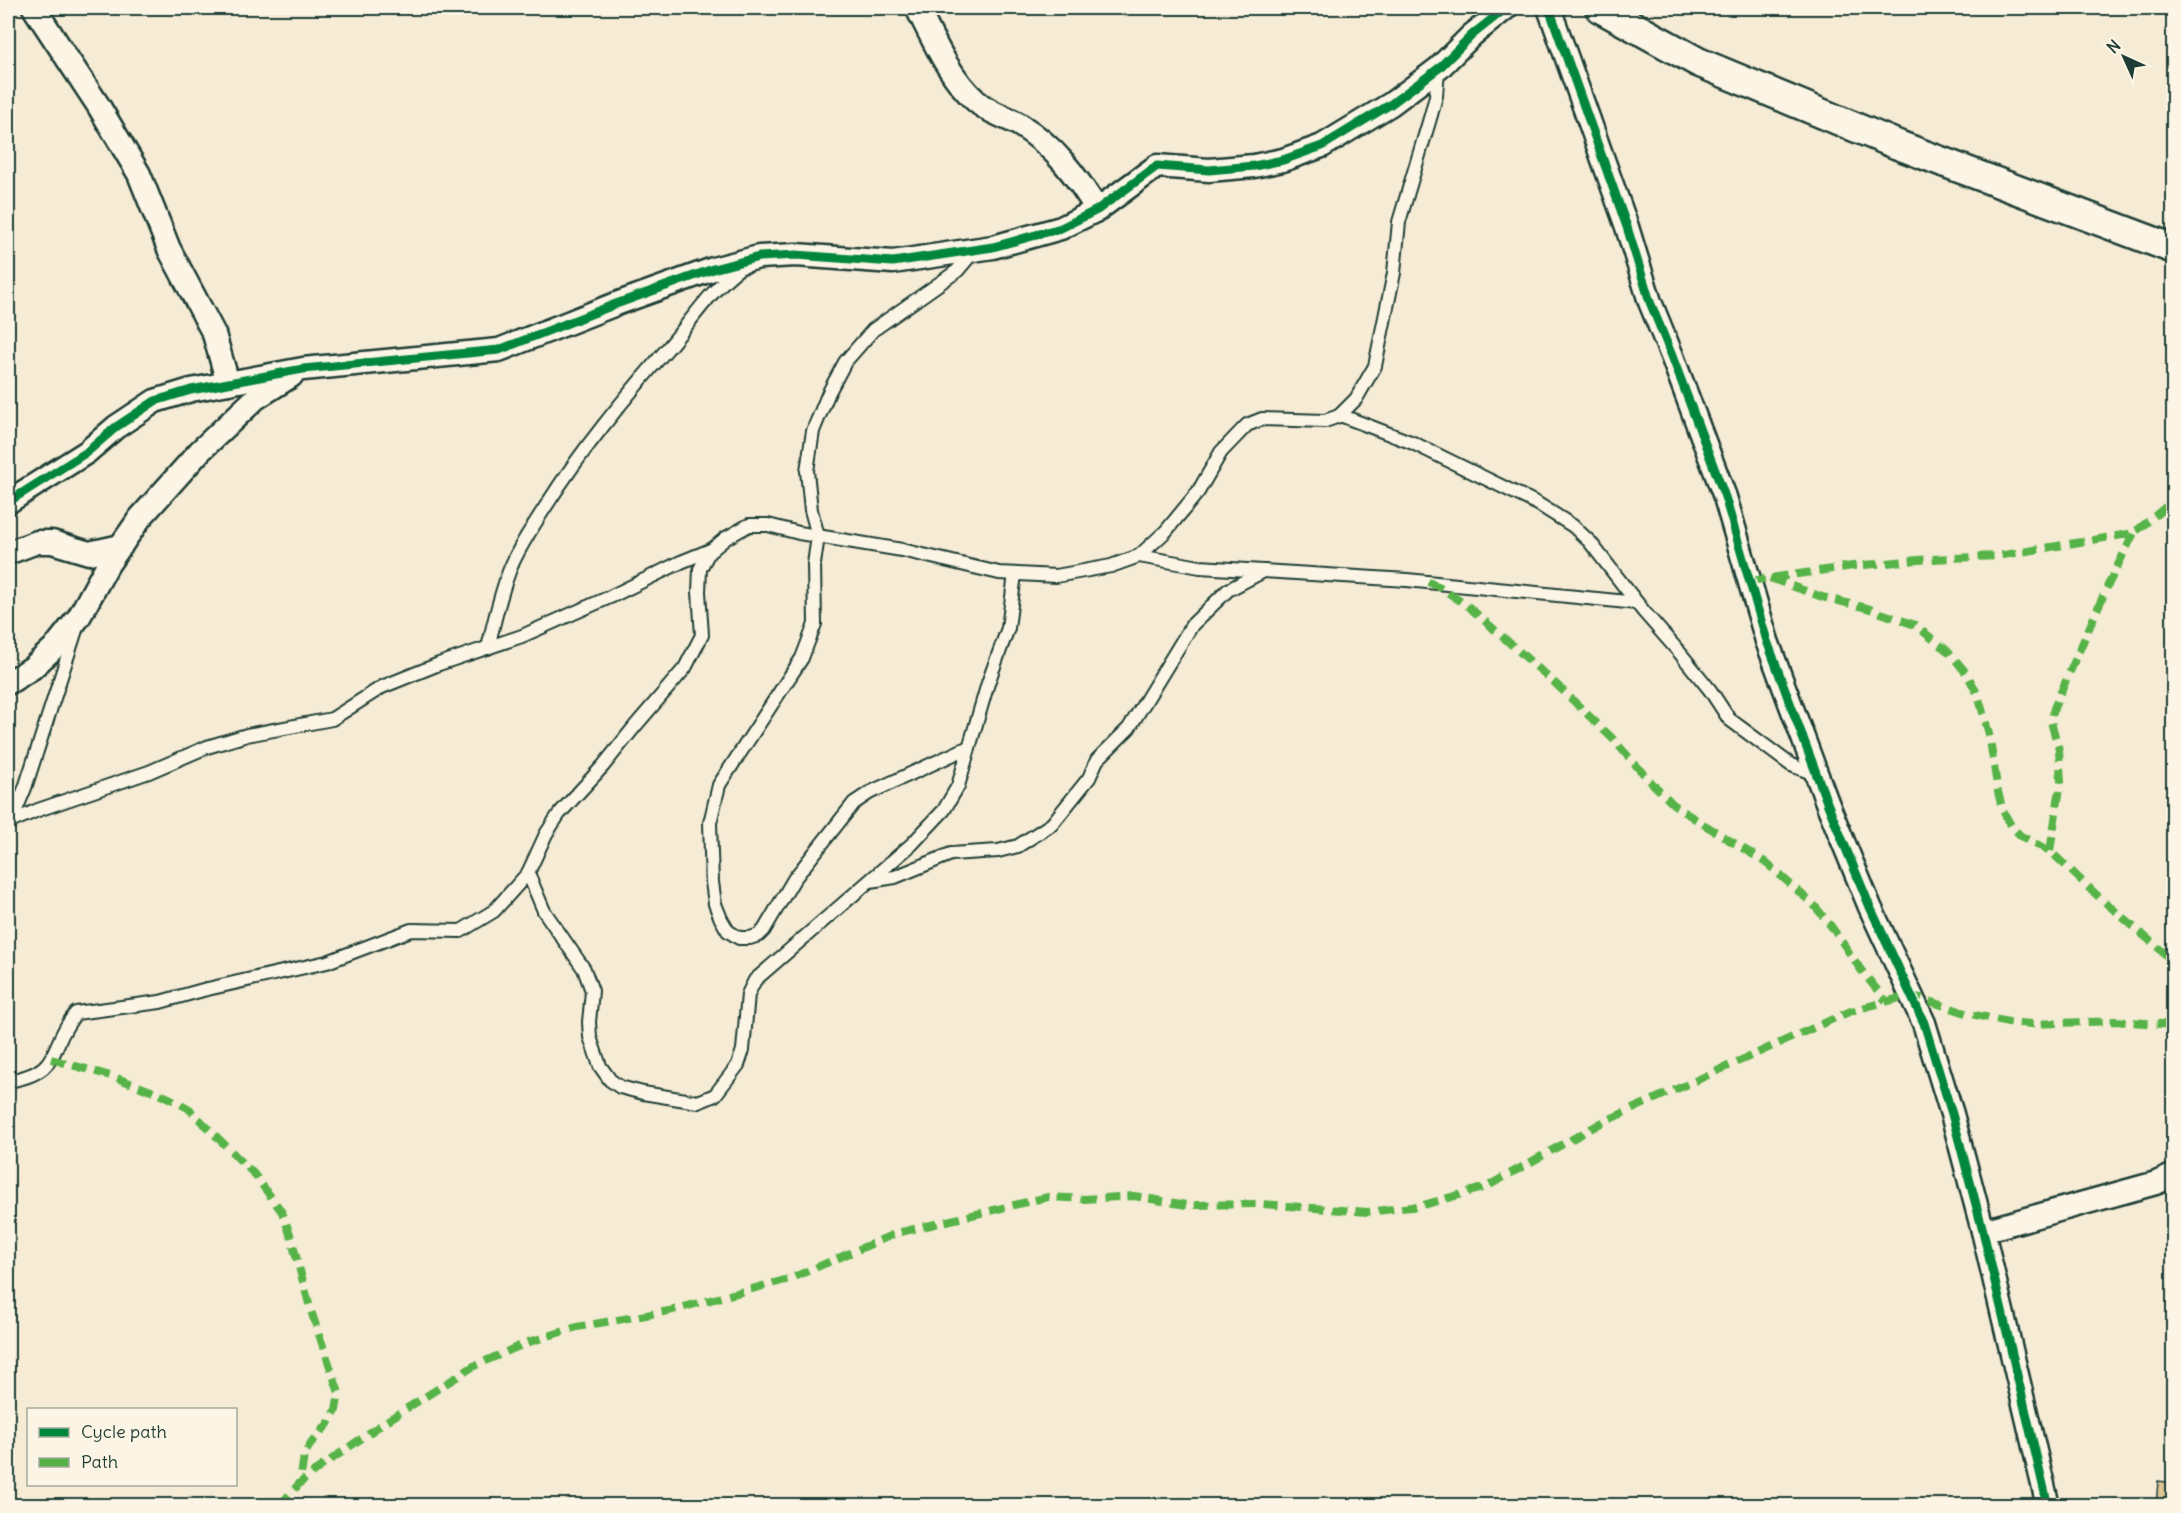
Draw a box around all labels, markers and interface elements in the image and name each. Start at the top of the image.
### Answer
north arrow [2094,27,2154,87]
text: N [2102,35,2124,57]
legend [27,1408,237,1486]
text: Cycle path [81,1420,167,1443]
text: Path [81,1450,118,1473]

